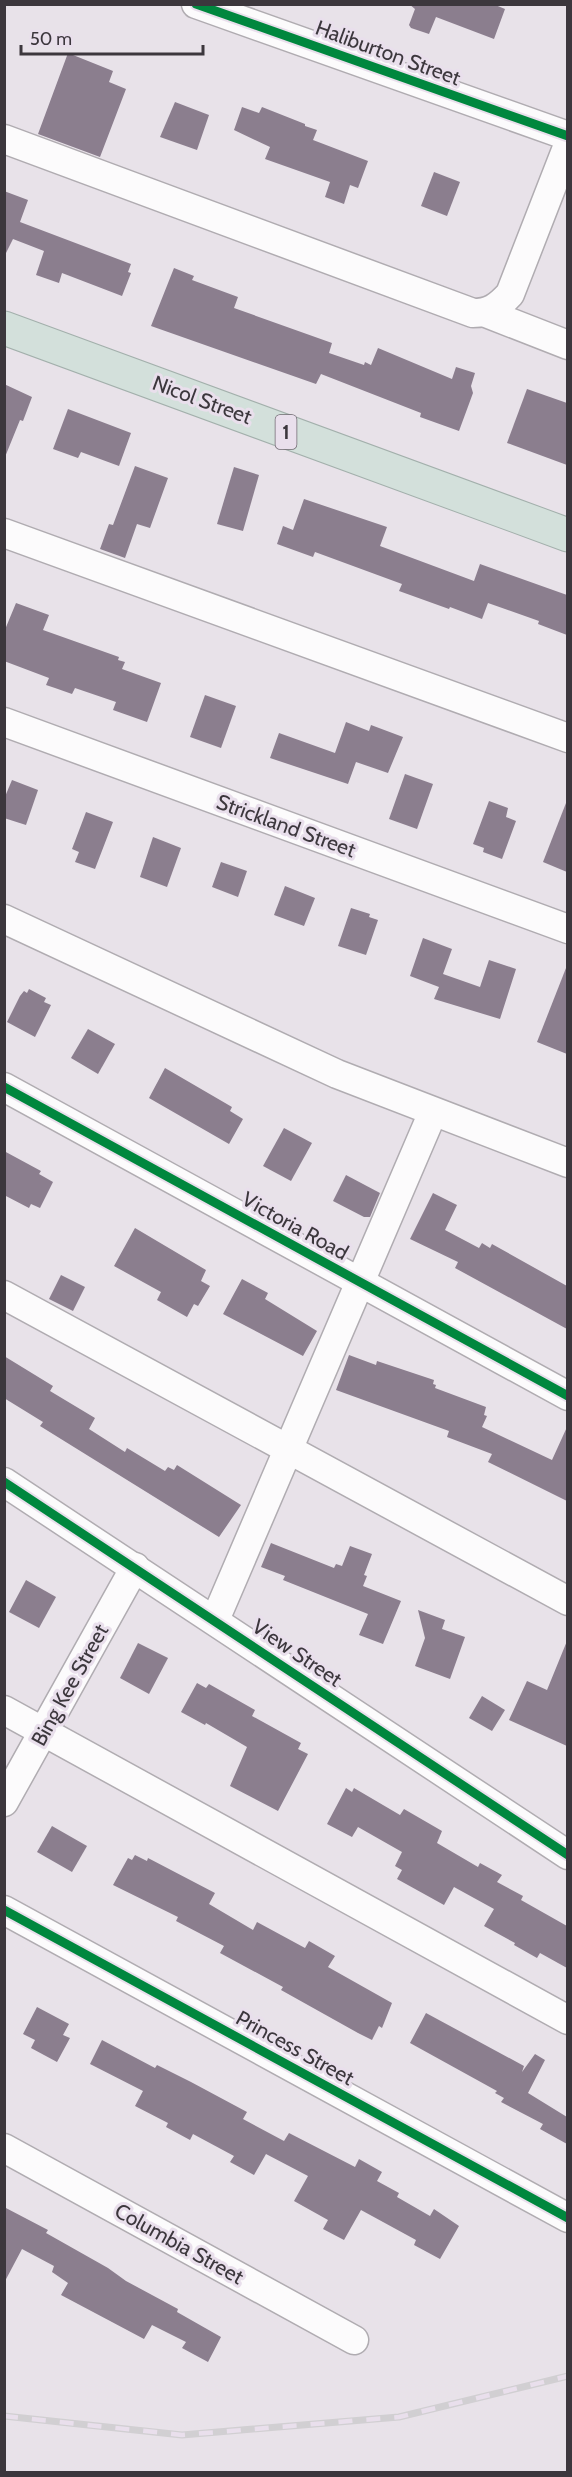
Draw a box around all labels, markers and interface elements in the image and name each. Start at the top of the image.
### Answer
street label: Haliburton Street [312,15,464,90]
scale bar [21,18,202,56]
text: 50 m [30,28,72,50]
street label: Nicol Street [149,370,255,429]
road number: 1 [276,415,296,449]
street label: Strickland Street [213,789,359,862]
street label: Victoria Road [238,1186,353,1265]
street label: View Street [248,1613,347,1692]
street label: Bing Kee Street [26,1620,113,1750]
street label: Princess Street [232,2005,359,2090]
street label: Columbia Street [110,2198,248,2289]

